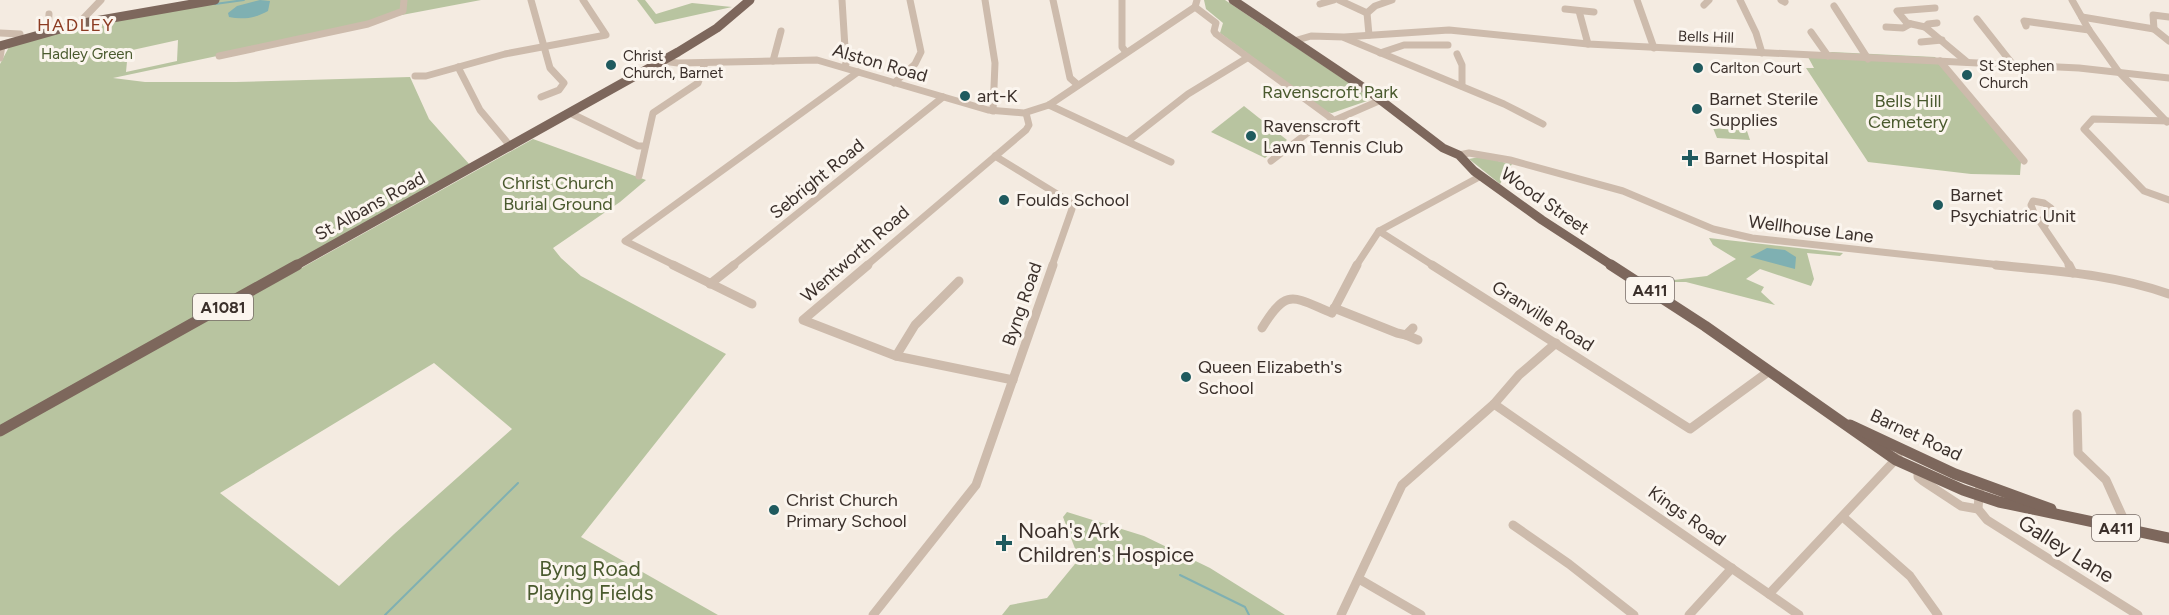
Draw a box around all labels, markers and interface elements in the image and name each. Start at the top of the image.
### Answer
district label: HADLEY [37,14,115,36]
street label: Bells Hill [1678,27,1734,47]
street label: Alston Road [830,39,930,87]
park label: Hadley Green [41,45,133,63]
place label: Christ Church, Barnet [623,47,724,82]
place label: St Stephen Church [1979,57,2054,92]
marker: Christ Church, Barnet [604,58,618,72]
place label: Carlton Court [1710,59,1802,77]
marker: Carlton Court [1691,61,1705,75]
marker: St Stephen Church [1960,68,1974,82]
park label: Ravenscroft Park [1262,81,1398,103]
place label: art-K [977,85,1018,107]
place label: Barnet Sterile Supplies [1709,88,1818,131]
marker: art-K [958,89,972,103]
park label: Bells Hill Cemetery [1868,90,1949,133]
marker: Barnet Sterile Supplies [1690,102,1704,116]
place label: Ravenscroft Lawn Tennis Club [1263,115,1403,158]
marker: Ravenscroft Lawn Tennis Club [1244,129,1258,143]
street label: Sebright Road [765,134,869,224]
place label: Barnet Hospital [1704,147,1828,169]
marker: Barnet Hospital [1681,149,1699,167]
street label: Wood Street [1497,162,1594,240]
street label: St Albans Road [311,167,429,245]
park label: Christ Church Burial Ground [502,172,614,215]
place label: Barnet Psychiatric Unit [1950,184,2076,227]
place label: Foulds School [1016,189,1129,211]
marker: Foulds School [997,193,1011,207]
marker: Barnet Psychiatric Unit [1931,198,1945,212]
street label: Wentworth Road [796,201,914,307]
street label: Wellhouse Lane [1747,210,1875,248]
street label: Byng Road [997,259,1047,349]
street label: Granville Road [1488,276,1598,356]
road number: A411 [1626,277,1674,303]
road number: A1081 [193,294,253,320]
place label: Queen Elizabeth's School [1198,356,1342,399]
marker: Queen Elizabeth's School [1179,370,1193,384]
street label: Barnet Road [1867,404,1965,466]
street label: Kings Road [1644,481,1730,551]
place label: Christ Church Primary School [786,489,907,532]
marker: Christ Church Primary School [767,503,781,517]
street label: Galley Lane [2014,509,2119,588]
road number: A411 [2092,515,2140,541]
place label: Noah's Ark Children's Hospice [1018,518,1194,567]
marker: Noah's Ark Children's Hospice [995,534,1013,552]
park label: Byng Road Playing Fields [527,556,653,605]

